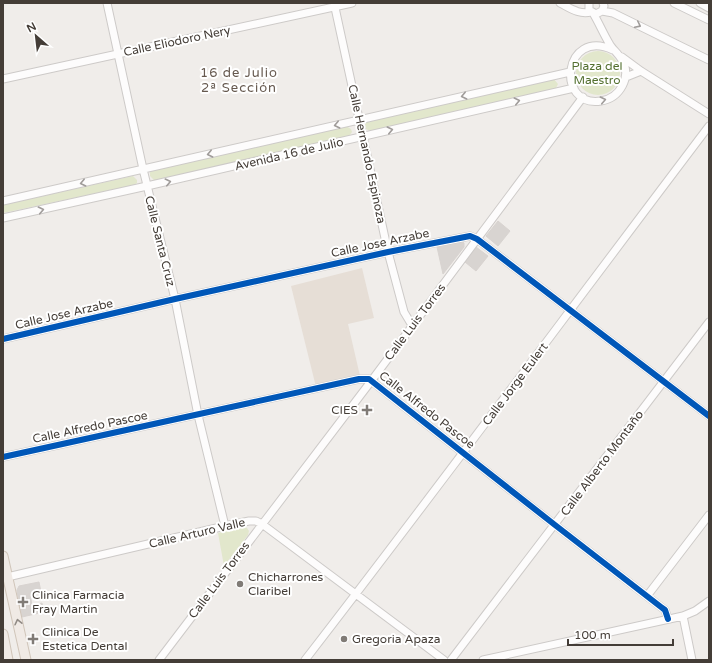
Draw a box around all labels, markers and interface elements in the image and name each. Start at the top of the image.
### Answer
north arrow [16,16,56,56]
text: N [25,20,38,35]
one-way arrow [633,20,641,28]
street label: Calle Eliodoro Nery [122,23,232,59]
park label: Plaza del Maestro [572,59,622,87]
district label: 16 de Julio 2ª Sección [200,65,278,96]
street label: Calle Hernando Espinoza [345,83,389,225]
one-way arrow [460,92,467,100]
one-way arrow [600,96,607,104]
one-way arrow [514,98,520,106]
one-way arrow [334,121,340,129]
one-way arrow [387,127,393,135]
street label: Avenida 16 de Julio [233,135,345,173]
one-way arrow [207,149,214,158]
one-way arrow [80,178,86,186]
one-way arrow [165,178,171,186]
street label: Calle Santa Cruz [142,194,178,288]
one-way arrow [38,206,44,214]
street label: Calle Jose Arzabe [330,226,431,260]
street label: Calle Luis Torres [382,281,449,363]
street label: Calle Jose Arzabe [14,296,115,332]
street label: Calle Jorge Eulert [479,340,551,428]
street label: Calle Alfredo Pascoe [376,368,478,452]
place label: CIES [331,403,358,417]
marker: CIES [361,404,373,416]
street label: Calle Alberto Montaño [558,407,646,519]
street label: Calle Alfredo Pascoe [31,408,149,446]
street label: Calle Arturo Valle [148,515,247,551]
street label: Calle Luis Torres [186,539,253,621]
place label: Chicharrones Claribel [248,570,323,598]
marker: Chicharrones Claribel [235,579,245,589]
place label: Clinica Farmacia Fray Martin [32,588,125,616]
marker: Clinica Farmacia Fray Martin [17,596,29,608]
one-way arrow [14,619,22,625]
scale bar [568,621,673,647]
place label: Clinica De Estetica Dental [42,625,127,653]
text: 100 m [574,628,611,642]
place label: Gregoria Apaza [352,632,441,646]
marker: Clinica De Estetica Dental [27,633,39,645]
marker: Gregoria Apaza [339,634,349,644]

